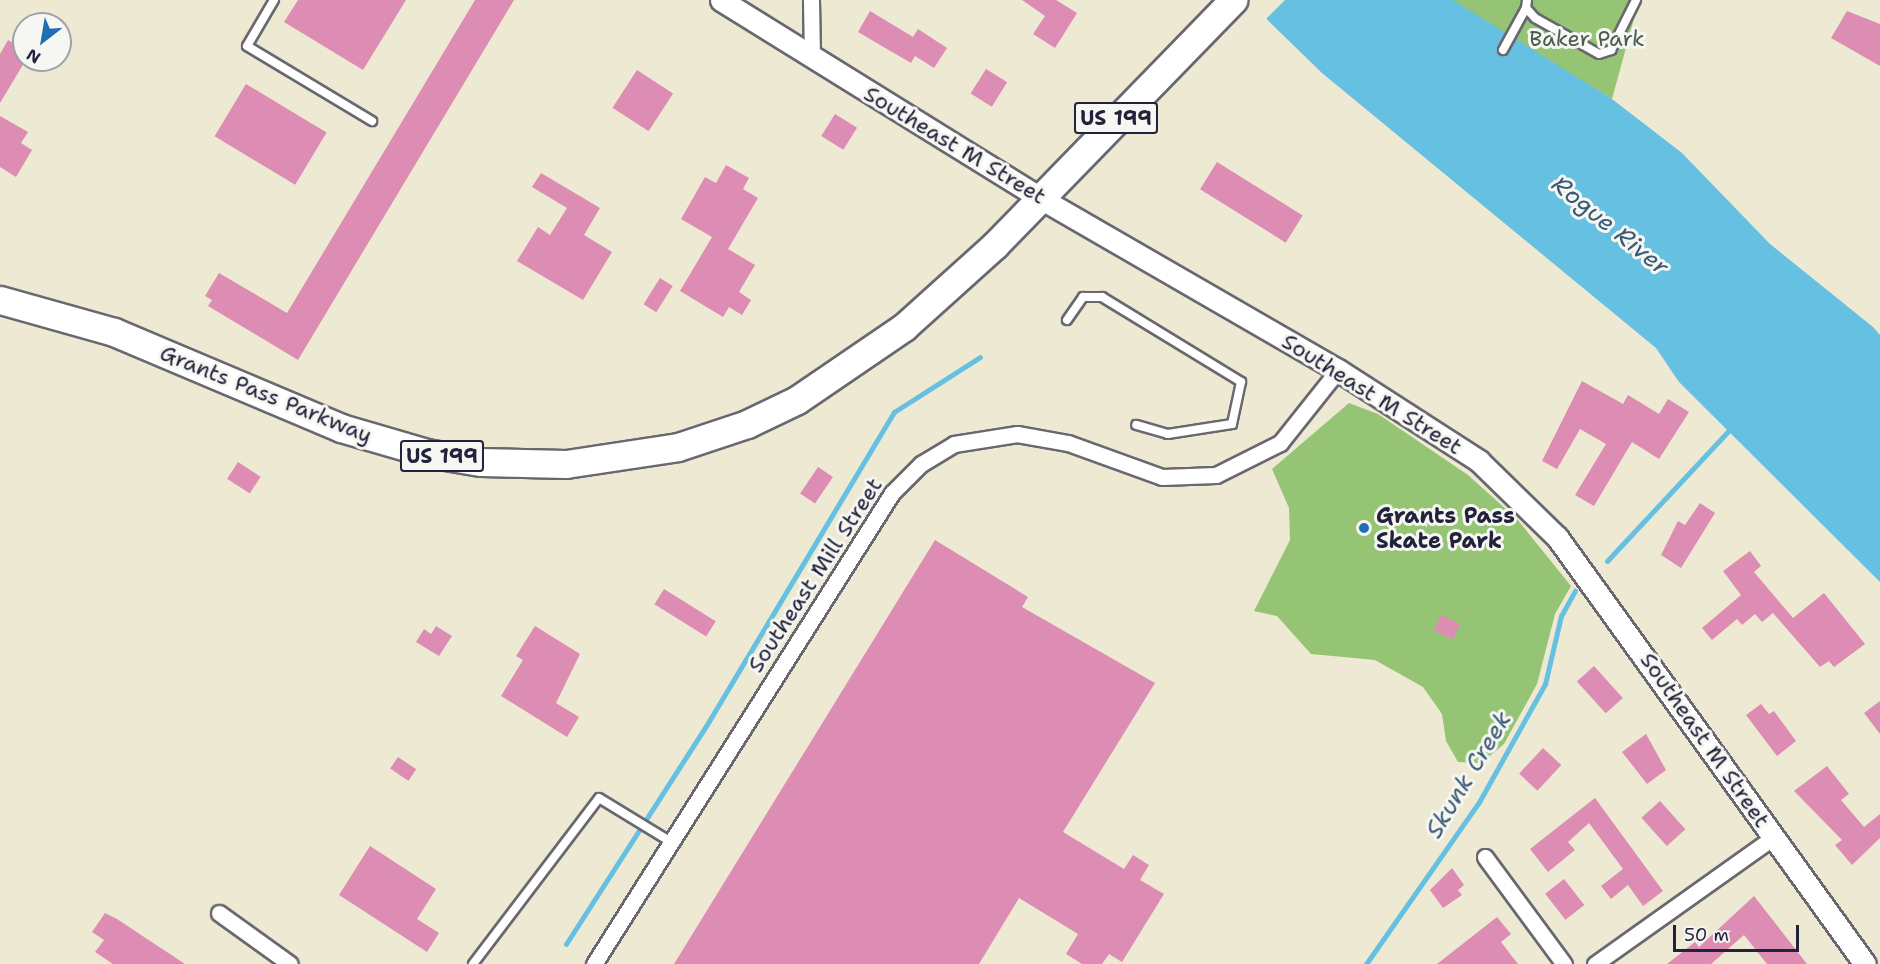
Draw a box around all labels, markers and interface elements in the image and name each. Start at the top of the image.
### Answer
north arrow [12,12,72,72]
park label: Baker Park [1529,26,1645,52]
text: N [23,44,44,68]
street label: Southeast M Street [859,80,1051,210]
road number: US 199 [1072,100,1160,136]
water label: Rogue River [1546,170,1674,282]
street label: Southeast M Street [1277,328,1467,460]
street label: Grants Pass Parkway [156,339,376,449]
road number: US 199 [398,438,486,474]
street label: Southeast Mill Street [742,473,888,677]
place label: Grants Pass Skate Park [1376,502,1515,554]
marker: Grants Pass Skate Park [1357,521,1371,535]
street label: Southeast M Street [1635,648,1775,832]
water label: Skunk Creek [1420,707,1518,843]
scale bar [1676,913,1802,951]
text: 50 m [1684,923,1729,947]

